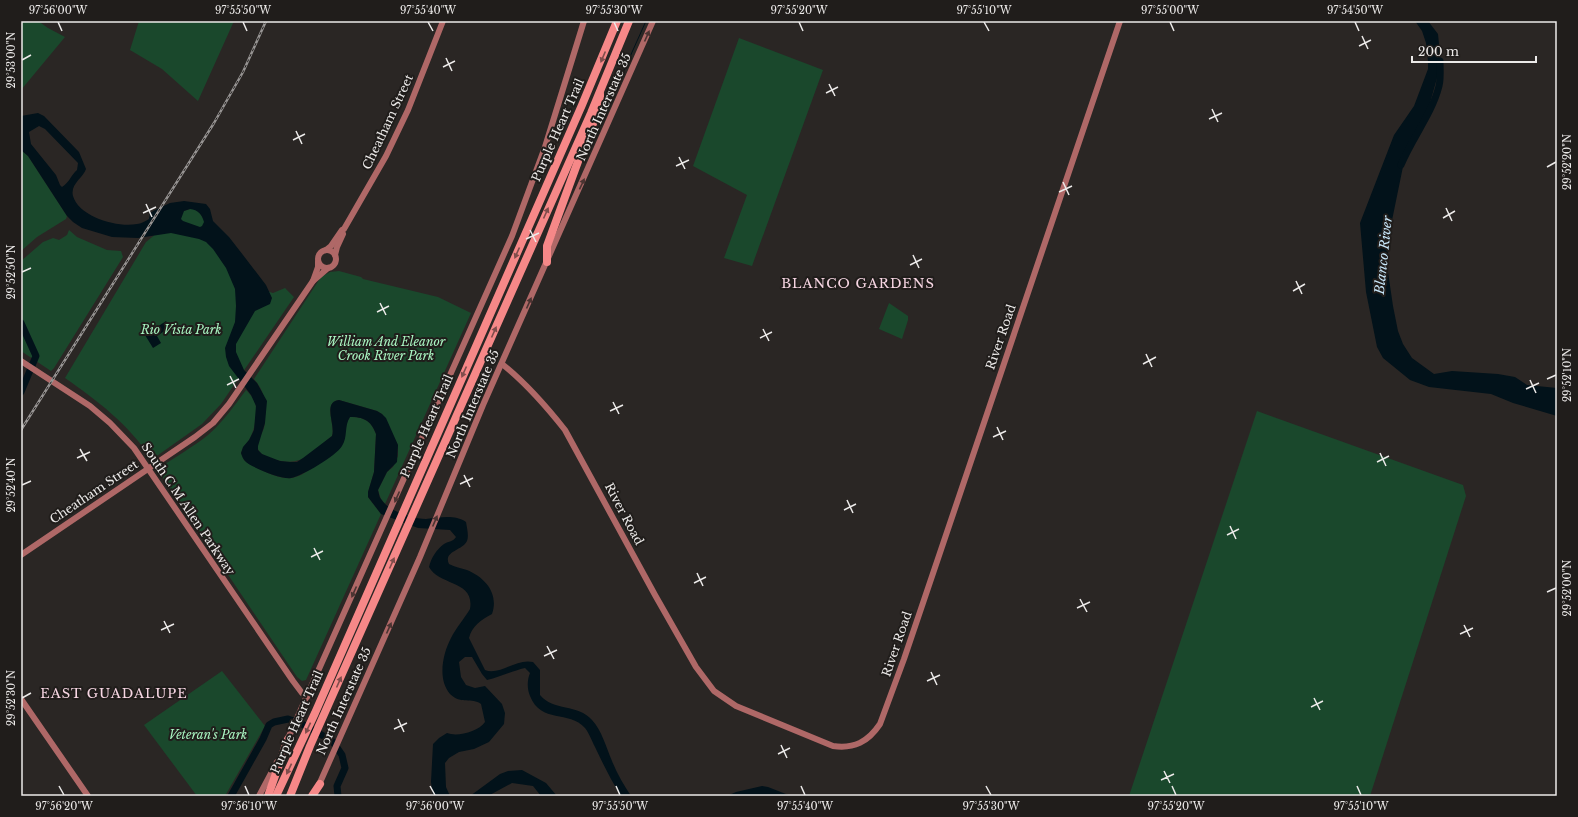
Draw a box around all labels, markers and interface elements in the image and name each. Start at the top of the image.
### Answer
text: 97°56'00"W [29,4,88,17]
text: 97°55'50"W [215,4,271,17]
text: 97°55'40"W [400,4,456,17]
text: 97°55'30"W [586,4,643,17]
text: 97°55'20"W [771,4,828,17]
text: 97°55'10"W [956,4,1012,17]
text: 97°55'00"W [1141,4,1199,17]
text: 97°54'50"W [1327,4,1383,17]
one-way arrow [644,31,650,42]
text: 29°53'00"N [5,32,18,88]
scale bar [1412,38,1536,64]
text: 200 m [1418,44,1459,59]
street label: North Interstate 35 [573,50,634,163]
one-way arrow [599,52,605,64]
street label: Cheatham Street [359,71,416,172]
street label: Purple Heart Trail [528,76,587,184]
text: 29°52'20"N [1561,134,1574,190]
one-way arrow [579,178,585,190]
one-way arrow [544,207,550,219]
water label: Blanco River [1371,214,1396,296]
text: 29°52'50"N [5,244,18,300]
one-way arrow [514,247,520,259]
district label: BLANCO GARDENS [781,275,935,292]
one-way arrow [526,296,532,308]
street label: River Road [982,302,1019,372]
park label: Rio Vista Park [140,322,221,337]
one-way arrow [491,327,497,338]
park label: William And Eleanor Crook River Park [327,334,446,363]
street label: North Interstate 35 [443,347,502,460]
text: 29°52'10"N [1561,348,1574,402]
one-way arrow [461,366,467,378]
street label: Purple Heart Trail [397,372,456,480]
street label: South C M Allen Parkway [138,440,239,578]
street label: Cheatham Street [47,456,141,527]
text: 29°52'40"N [5,457,18,513]
street label: River Road [602,480,647,547]
one-way arrow [393,492,399,504]
one-way arrow [433,515,439,527]
one-way arrow [389,557,395,569]
text: 29°52'00"N [1561,560,1574,616]
one-way arrow [351,587,357,598]
street label: River Road [878,609,915,679]
one-way arrow [386,622,392,633]
street label: North Interstate 35 [313,644,374,757]
street label: Purple Heart Trail [267,668,326,776]
text: 29°52'30"N [5,670,18,726]
one-way arrow [336,677,342,688]
district label: EAST GUADALUPE [40,685,188,702]
one-way arrow [305,722,311,733]
park label: Veteran's Park [169,727,247,742]
one-way arrow [286,763,292,775]
text: 97°56'20"W [35,800,93,813]
text: 97°56'10"W [221,800,277,813]
text: 97°56'00"W [406,800,465,813]
text: 97°55'50"W [592,800,648,813]
text: 97°55'40"W [777,800,833,813]
text: 97°55'30"W [963,800,1020,813]
text: 97°55'20"W [1148,800,1205,813]
text: 97°55'10"W [1333,800,1389,813]

